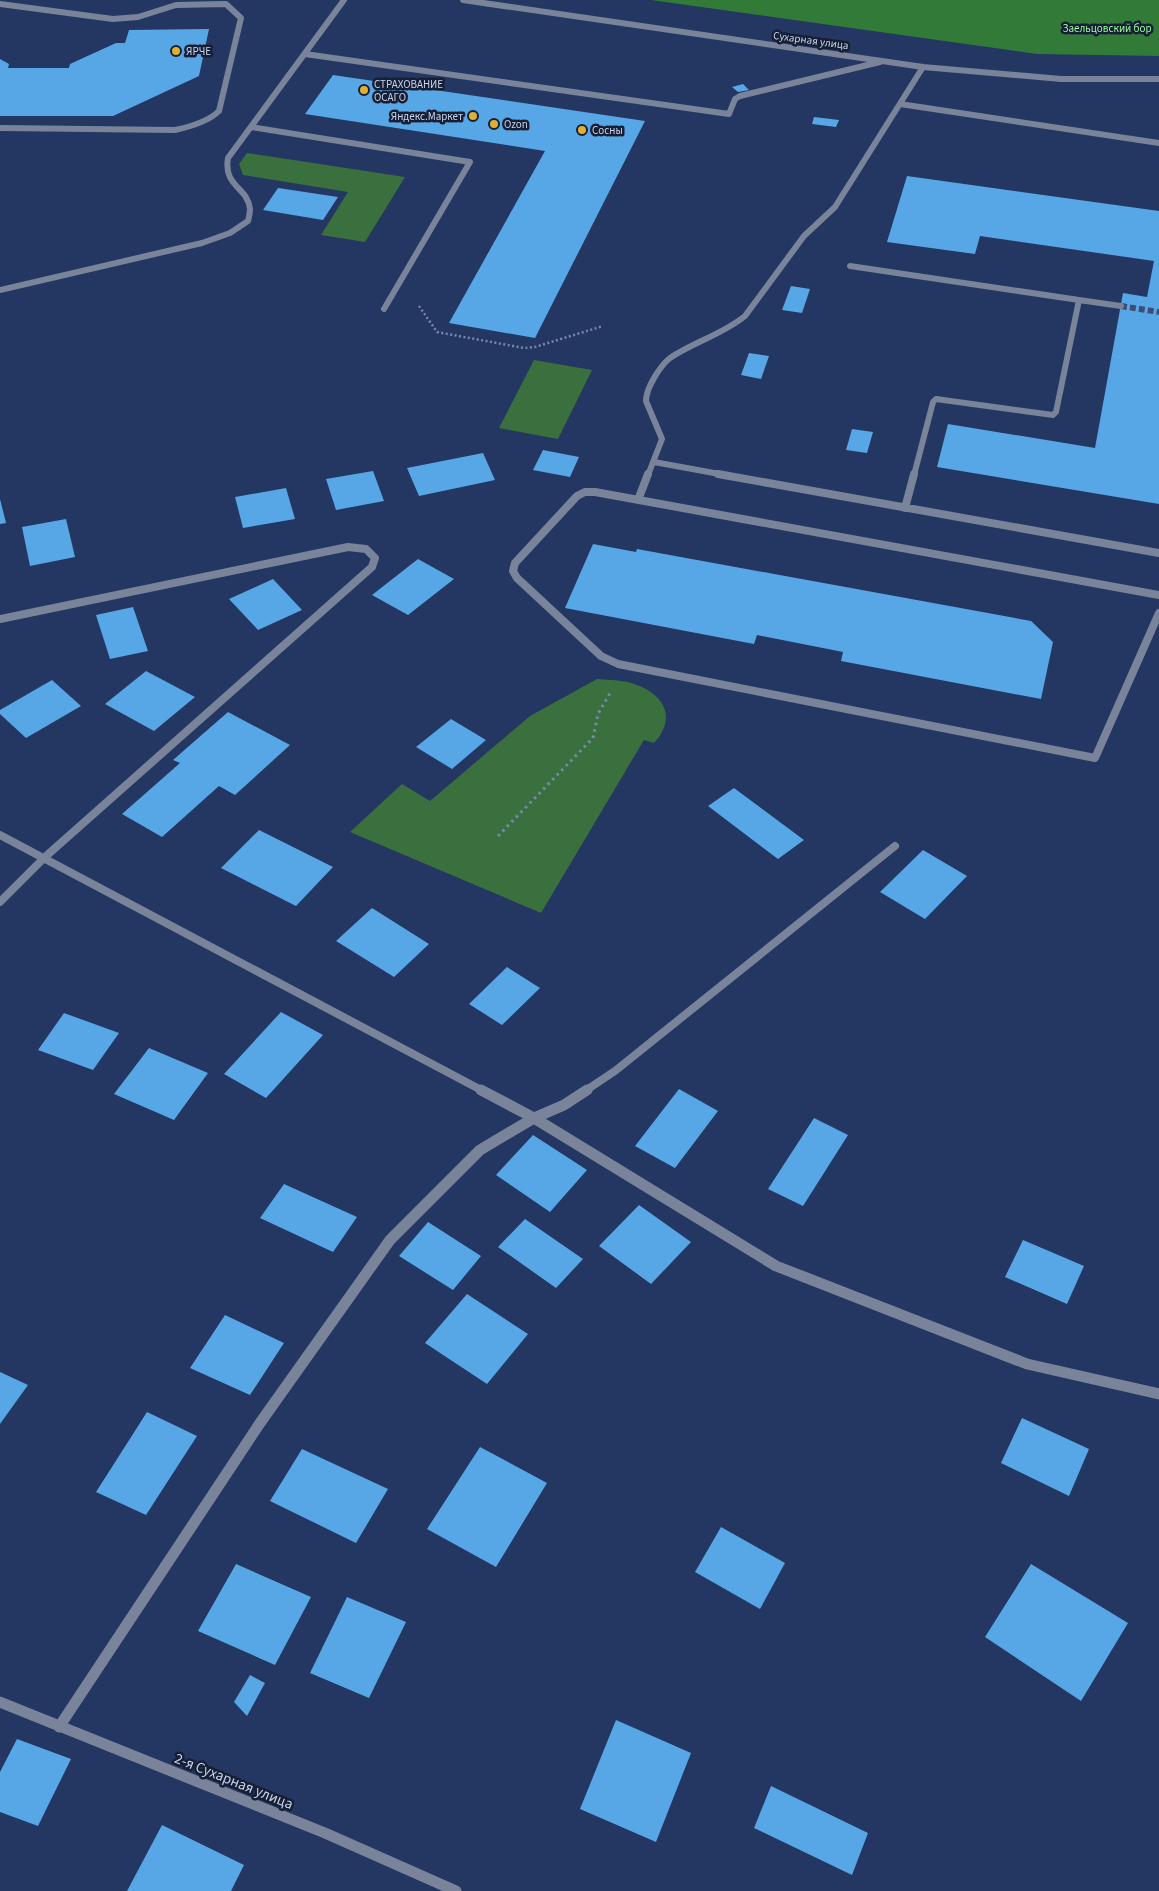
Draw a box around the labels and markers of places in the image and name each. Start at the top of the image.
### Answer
place label: ЯРЧЕ [186,44,211,59]
marker: ЯРЧЕ [170,45,182,57]
place label: СТРАХОВАНИЕ ОСАГО [374,77,443,105]
marker: СТРАХОВАНИЕ ОСАГО [358,84,370,96]
place label: Яндекс.Маркет [391,109,463,124]
marker: Яндекс.Маркет [467,110,479,122]
place label: Ozon [504,117,528,132]
marker: Ozon [488,118,500,130]
place label: Сосны [592,123,623,138]
marker: Сосны [576,124,588,136]

